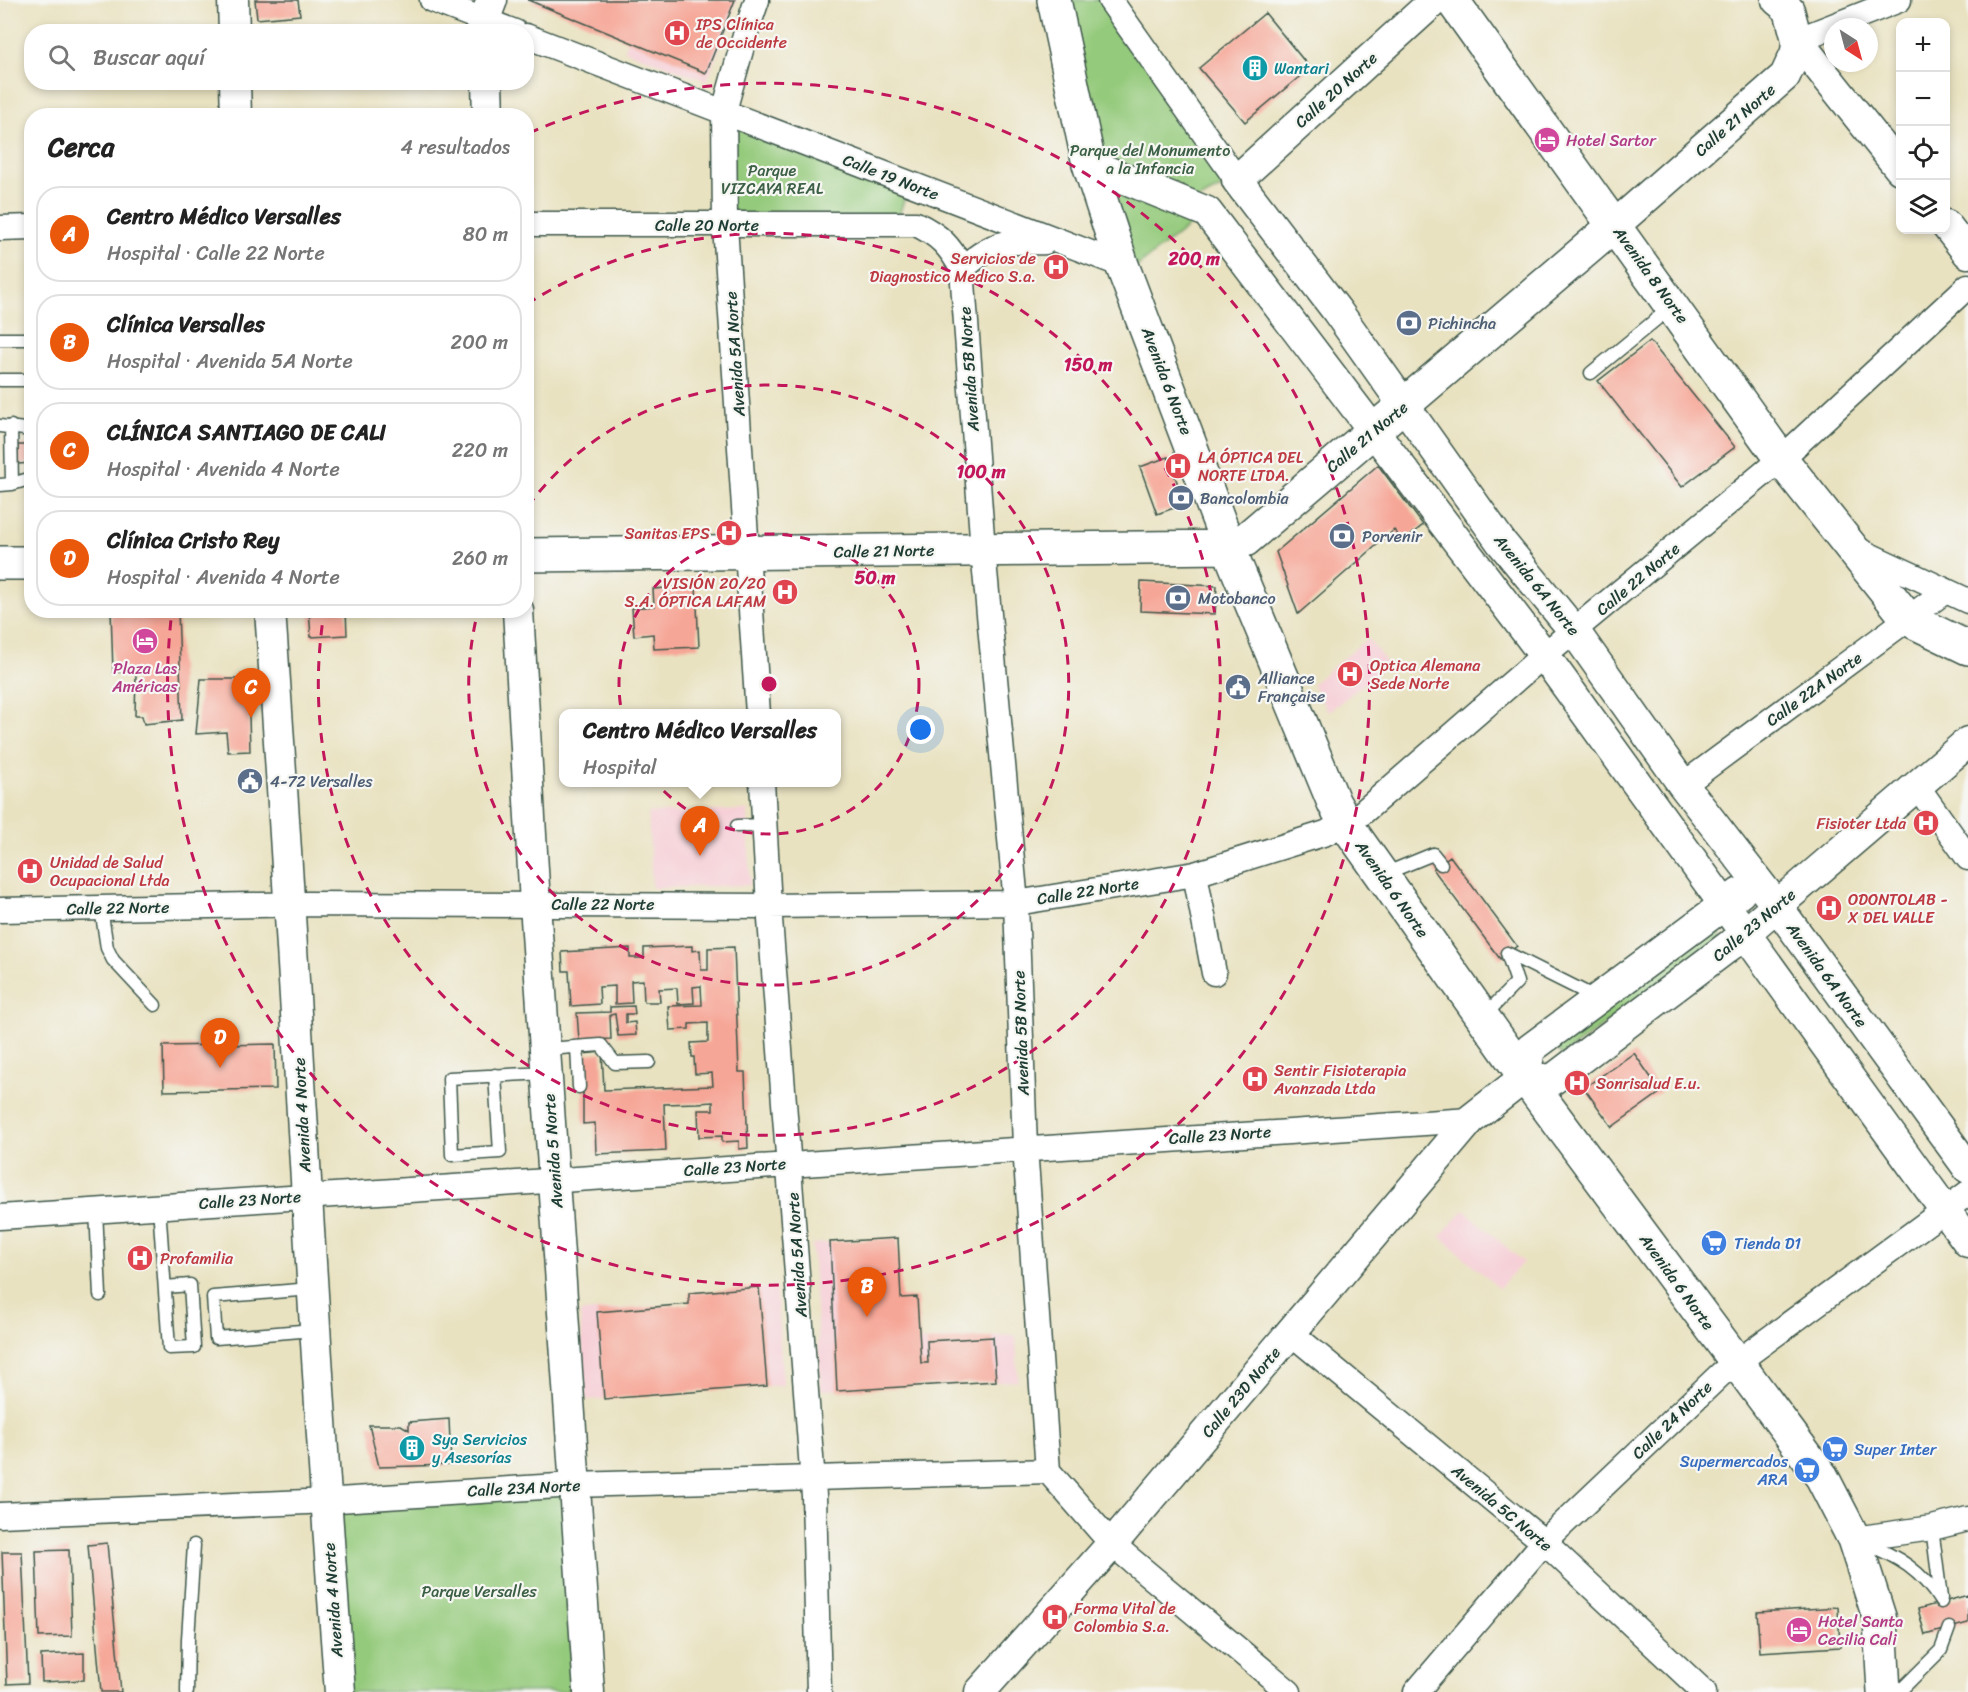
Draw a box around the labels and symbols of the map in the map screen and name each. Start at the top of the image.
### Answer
place label: IPS Clínica de Occidente [695,10,787,57]
hospital icon: IPS Clínica de Occidente [662,18,692,48]
north arrow [1824,18,1878,72]
street label: Calle 20 Norte [1288,44,1384,136]
building icon: Wantari [1240,53,1270,83]
place label: Wantari [1274,54,1330,83]
street label: Calle 21 Norte [1688,76,1782,164]
hotel icon: Hotel Sartor [1532,125,1562,155]
place label: Hotel Sartor [1566,126,1657,155]
park label: Parque del Monumento a la Infancia [1070,136,1230,183]
street label: Calle 19 Norte [839,145,943,209]
park label: Parque VIZCAYA REAL [721,156,824,203]
street label: Calle 20 Norte [655,211,759,240]
street label: Avenida 8 Norte [1605,219,1696,330]
text: 200 m [1167,243,1220,275]
place label: Servicios de Diagnostico Medico S.a. [869,244,1036,291]
hospital icon: Servicios de Diagnostico Medico S.a. [1041,252,1071,282]
street label: Avenida 5A Norte [716,291,754,418]
street label: Avenida 5B Norte [950,306,988,433]
bank icon: Pichincha [1394,308,1424,338]
place label: Pichincha [1428,309,1496,338]
street label: Avenida 6 Norte [1133,322,1201,439]
text: 150 m [1064,349,1112,381]
street label: Calle 21 Norte [1319,394,1415,480]
place label: LA ÓPTICA DEL NORTE LTDA. [1198,443,1304,490]
hospital icon: LA ÓPTICA DEL NORTE LTDA. [1163,451,1193,481]
text: 100 m [957,456,1006,488]
bank icon: Bancolombia [1166,483,1196,513]
place label: Bancolombia [1200,484,1290,513]
hospital icon: Sanitas EPS [714,518,744,548]
place label: Sanitas EPS [624,519,710,548]
bank icon: Porvenir [1327,521,1357,551]
place label: Porvenir [1362,522,1423,551]
street label: Avenida 6A Norte [1486,527,1587,643]
street label: Calle 22 Norte [1589,535,1687,623]
street label: Calle 21 Norte [833,536,935,566]
text: 50 m [855,562,896,594]
place label: VISIÓN 20/20 S.A. ÓPTICA LAFAM [624,569,766,616]
hospital icon: VISIÓN 20/20 S.A. ÓPTICA LAFAM [770,577,800,607]
bank icon: Motobanco [1163,583,1193,613]
place label: Motobanco [1198,584,1276,613]
hotel icon: Plaza Las Américas [130,626,160,656]
street label: Calle 22A Norte [1760,644,1868,734]
place label: Optica Alemana Sede Norte [1370,651,1481,698]
place label: Plaza Las Américas [111,654,178,701]
hospital icon: Optica Alemana Sede Norte [1335,659,1365,689]
place label: Alliance Française [1257,664,1325,711]
pin: C [232,668,270,718]
public building icon: Alliance Française [1223,672,1253,702]
centre of rings [759,674,779,694]
your location [906,715,935,744]
public building icon: 4-72 Versalles [235,766,265,796]
place label: 4-72 Versalles [270,767,373,796]
pin: A [680,806,720,856]
hospital icon: Fisioter Ltda [1911,808,1941,838]
place label: Fisioter Ltda [1816,809,1907,838]
street label: Avenida 6 Norte [1347,833,1437,944]
place label: Unidad de Salud Ocupacional Ltda [50,848,170,895]
hospital icon: Unidad de Salud Ocupacional Ltda [15,856,45,886]
street label: Calle 22 Norte [1035,869,1141,913]
street label: Calle 23 Norte [1705,881,1803,969]
place label: ODONTOLAB - X DEL VALLE [1847,885,1948,932]
street label: Calle 22 Norte [552,890,654,919]
street label: Calle 22 Norte [66,893,170,923]
hospital icon: ODONTOLAB - X DEL VALLE [1814,893,1844,923]
street label: Avenida 6A Norte [1778,915,1875,1034]
street label: Avenida 5B Norte [1004,970,1038,1097]
pin: D [200,1018,240,1068]
place label: Sentir Fisioterapia Avanzada Ltda [1273,1056,1406,1103]
street label: Avenida 4 Norte [285,1057,320,1174]
hospital icon: Sentir Fisioterapia Avanzada Ltda [1240,1064,1270,1094]
hospital icon: Sonrisalud E.u. [1562,1068,1592,1098]
place label: Sonrisalud E.u. [1596,1069,1701,1098]
street label: Avenida 5 Norte [535,1093,572,1210]
street label: Calle 23 Norte [1168,1117,1272,1153]
street label: Calle 23 Norte [683,1149,787,1185]
street label: Calle 23 Norte [198,1182,302,1218]
street label: Avenida 5A Norte [778,1192,816,1319]
street label: Avenida 6 Norte [1631,1227,1722,1337]
supermarket icon: Tienda D1 [1699,1228,1729,1258]
place label: Tienda D1 [1734,1229,1801,1258]
hospital icon: Profamilia [125,1243,155,1273]
place label: Profamilia [160,1244,234,1273]
pin: B [848,1268,886,1317]
street label: Calle 23D Norte [1194,1340,1288,1444]
street label: Calle 24 Norte [1625,1374,1719,1466]
place label: Sya Servicios y Asesorías [432,1425,528,1472]
building icon: Sya Servicios y Asesorías [397,1433,427,1463]
supermarket icon: Super Inter [1820,1434,1850,1464]
place label: Super Inter [1854,1435,1938,1464]
place label: Supermercados ARA [1680,1447,1789,1494]
supermarket icon: Supermercados ARA [1792,1455,1822,1485]
street label: Avenida 5C Norte [1444,1456,1559,1559]
street label: Calle 23A Norte [467,1471,581,1505]
street label: Avenida 4 Norte [315,1542,352,1659]
park label: Parque Versalles [421,1577,537,1606]
place label: Forma Vital de Colombia S.a. [1074,1594,1176,1641]
hospital icon: Forma Vital de Colombia S.a. [1040,1602,1070,1632]
place label: Hotel Santa Cecilia Cali [1818,1607,1903,1654]
hotel icon: Hotel Santa Cecilia Cali [1784,1615,1814,1645]

